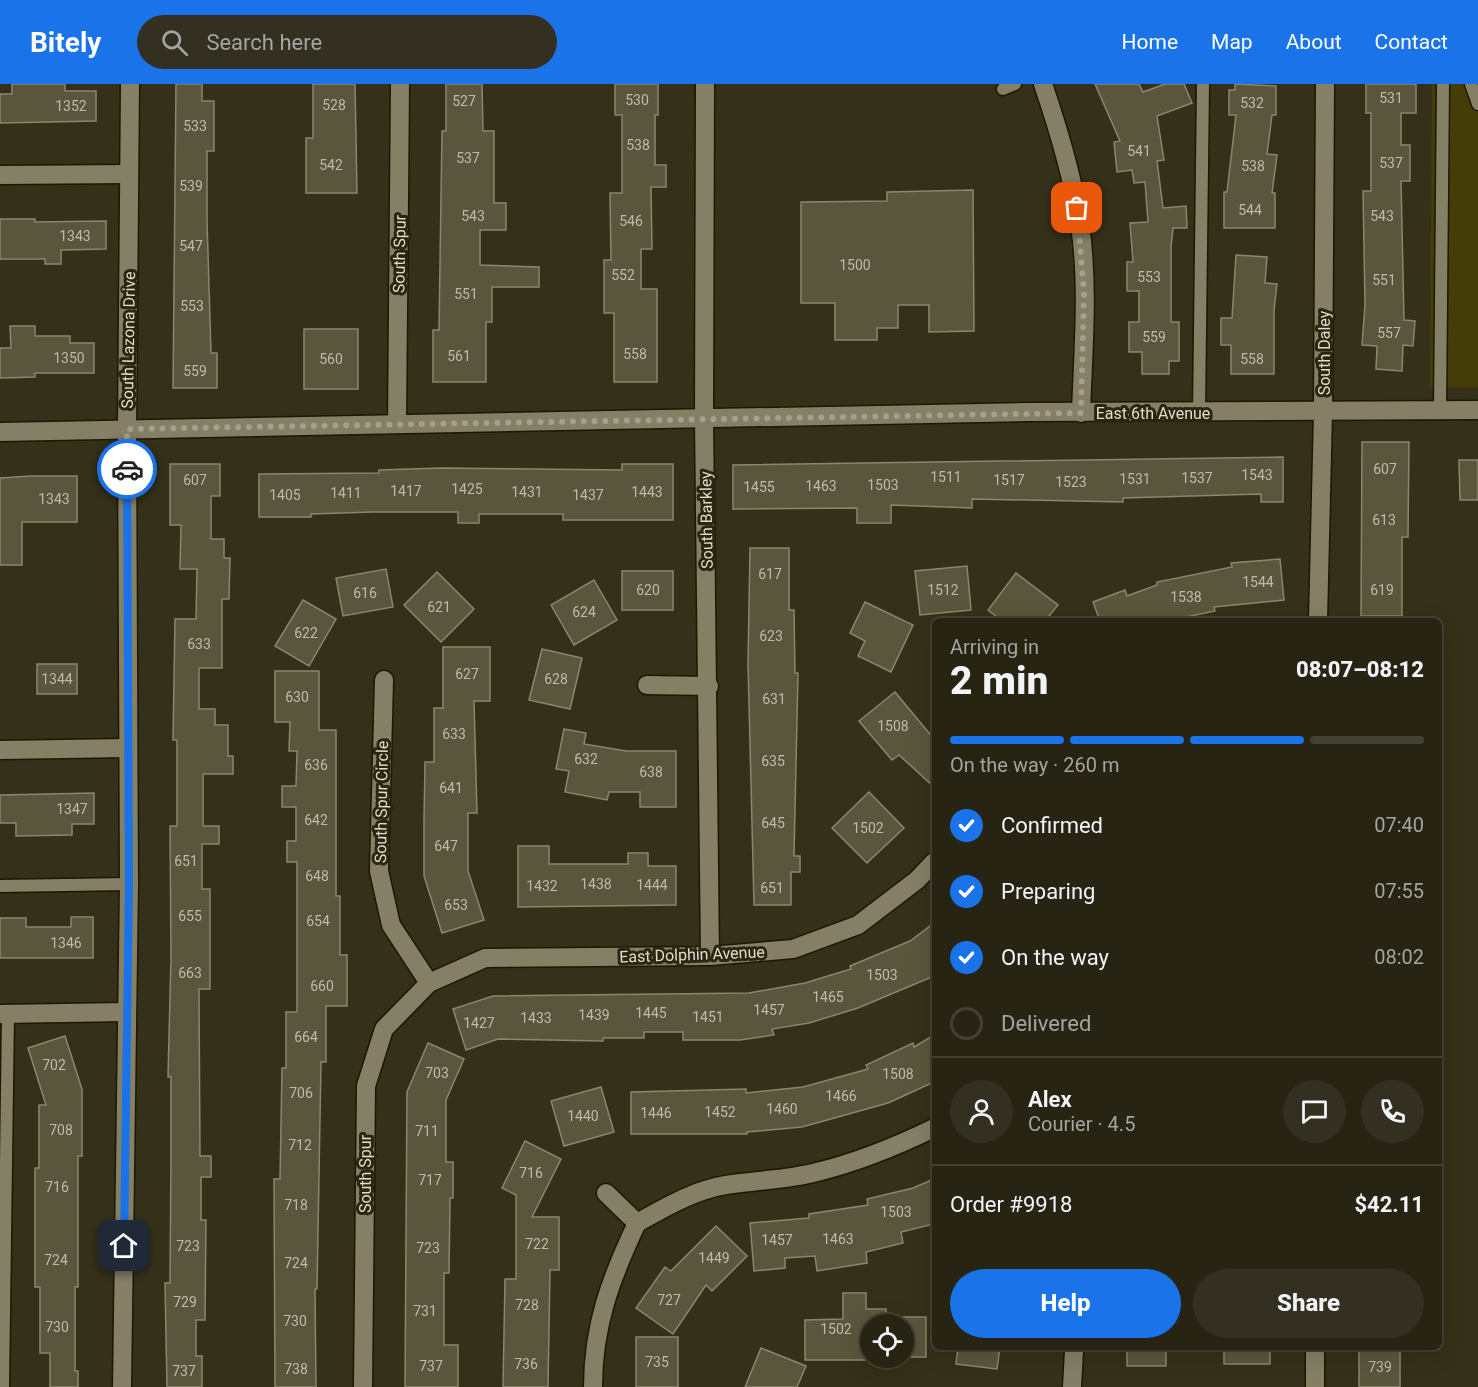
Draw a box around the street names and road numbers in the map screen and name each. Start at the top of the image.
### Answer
street label: South Spur [389,214,410,293]
street label: South Lazona Drive [118,271,139,409]
street label: South Daley [1315,310,1334,395]
street label: East 6th Avenue [1096,404,1210,423]
street label: South Barkley [696,471,717,569]
street label: South Spur Circle [371,741,392,863]
street label: East Dolphin Avenue [619,942,765,967]
street label: South Spur [356,1134,375,1213]

